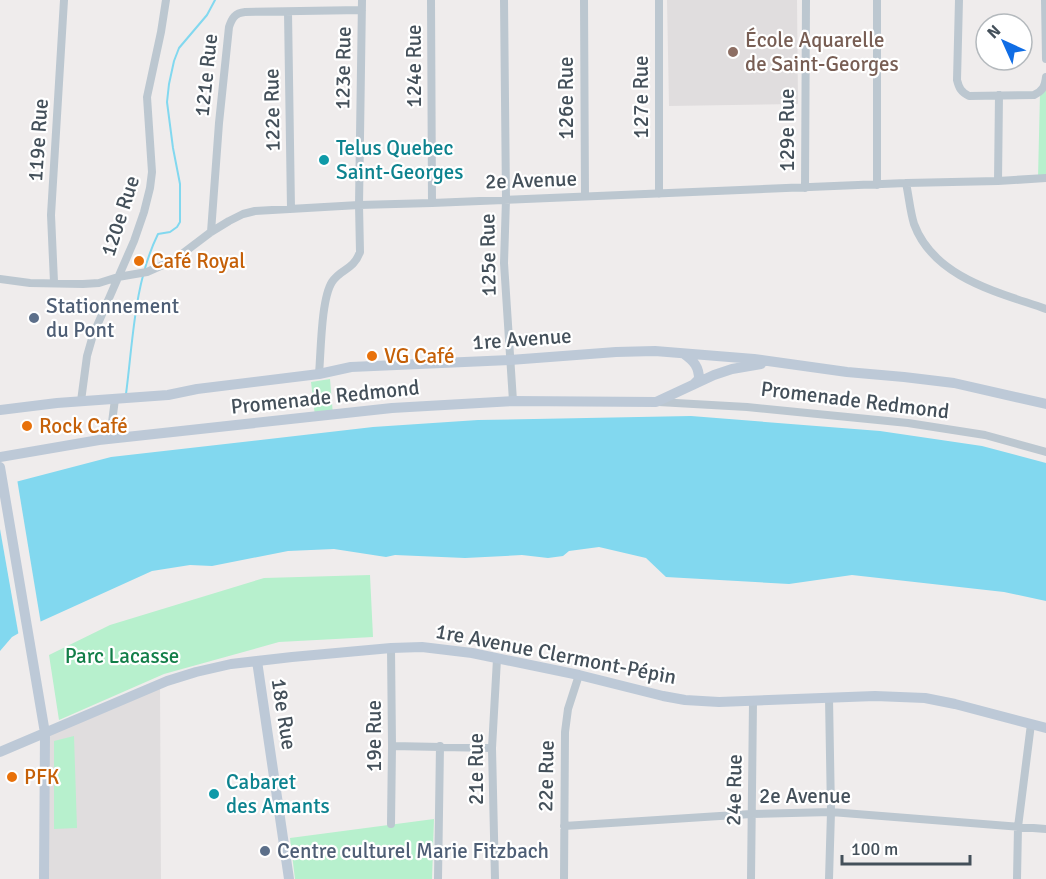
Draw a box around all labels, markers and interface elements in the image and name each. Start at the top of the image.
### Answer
north arrow [974,12,1034,72]
text: N [983,21,1005,43]
street label: 124e Rue [401,24,427,108]
street label: 123e Rue [329,26,357,110]
place label: École Aquarelle de Saint-Georges [745,27,899,77]
street label: 121e Rue [189,32,223,118]
marker: École Aquarelle de Saint-Georges [726,45,740,59]
street label: 127e Rue [628,55,654,139]
street label: 126e Rue [553,56,579,140]
street label: 122e Rue [258,68,286,152]
street label: 129e Rue [774,88,800,172]
street label: 119e Rue [22,98,54,182]
place label: Telus Quebec Saint-Georges [336,135,463,185]
marker: Telus Quebec Saint-Georges [317,153,331,167]
street label: 2e Avenue [484,165,578,195]
street label: 120e Rue [95,172,145,260]
street label: 125e Rue [474,213,502,297]
place label: Café Royal [151,248,245,274]
marker: Café Royal [132,254,146,268]
place label: Stationnement du Pont [46,293,179,343]
marker: Stationnement du Pont [27,311,41,325]
street label: 1re Avenue [471,323,573,355]
place label: VG Café [384,343,454,369]
marker: VG Café [365,349,379,363]
street label: Promenade Redmond [229,374,421,420]
street label: Promenade Redmond [759,376,951,424]
place label: Rock Café [39,413,128,439]
marker: Rock Café [20,419,34,433]
street label: 1re Avenue Clermont-Pépin [433,618,679,690]
park label: Parc Lacasse [65,643,179,669]
street label: 18e Rue [266,676,302,752]
street label: 19e Rue [361,700,387,772]
street label: 21e Rue [463,733,489,805]
street label: 22e Rue [532,740,560,812]
street label: 24e Rue [720,754,748,826]
place label: PFK [24,764,60,790]
place label: Cabaret des Amants [226,769,330,819]
marker: PFK [5,770,19,784]
street label: 2e Avenue [759,783,851,809]
marker: Cabaret des Amants [207,787,221,801]
scale bar [842,828,970,866]
place label: Centre culturel Marie Fitzbach [277,838,549,864]
text: 100 m [851,838,898,860]
marker: Centre culturel Marie Fitzbach [258,844,272,858]

